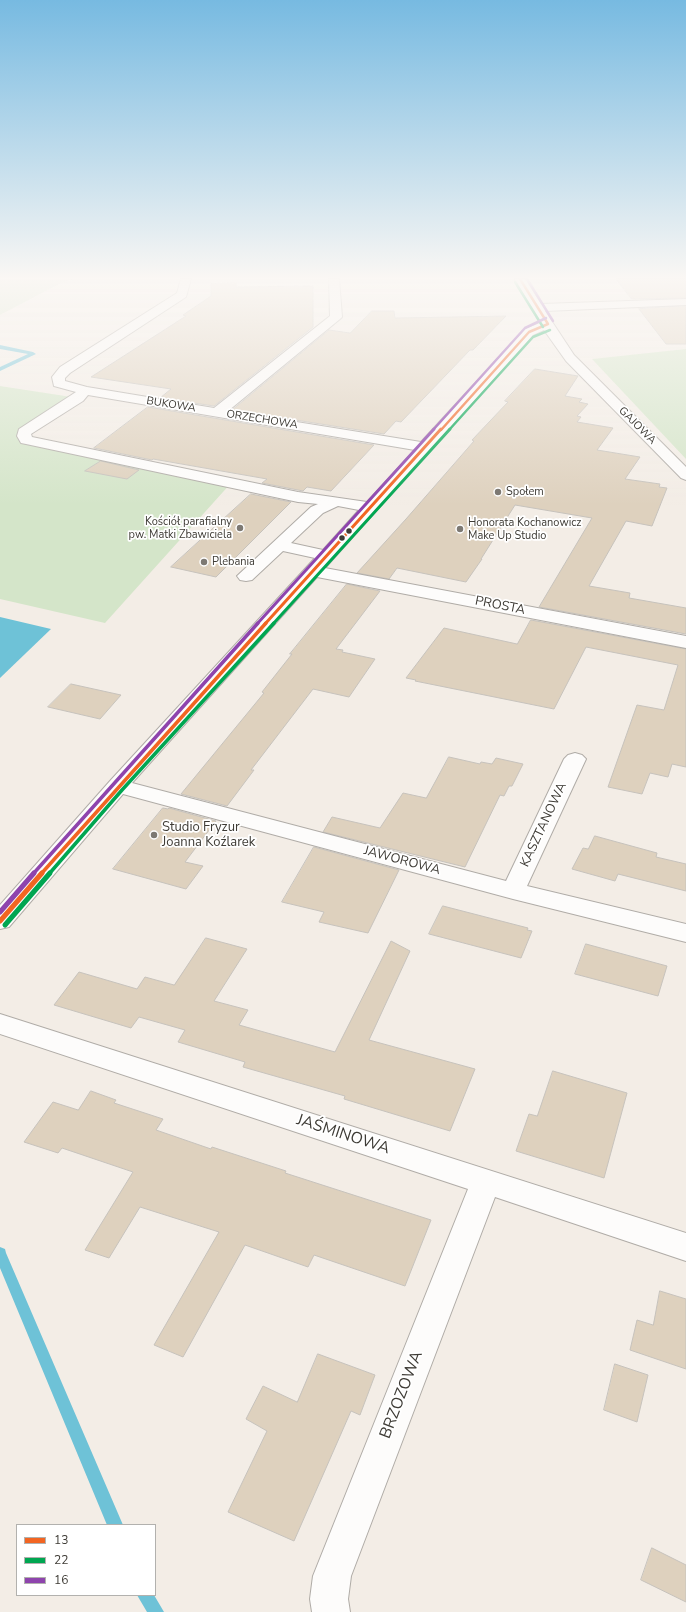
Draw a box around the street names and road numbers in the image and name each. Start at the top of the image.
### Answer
street label: BUKOWA [145,395,197,415]
street label: GAJOWA [616,405,658,447]
street label: ORZECHOWA [225,408,299,432]
street label: PROSTA [474,593,526,619]
street label: KASZTANOWA [518,780,570,870]
street label: JAWOROWA [362,843,442,879]
street label: JAŚMINOWA [294,1111,392,1159]
street label: BRZOZOWA [376,1348,428,1442]

